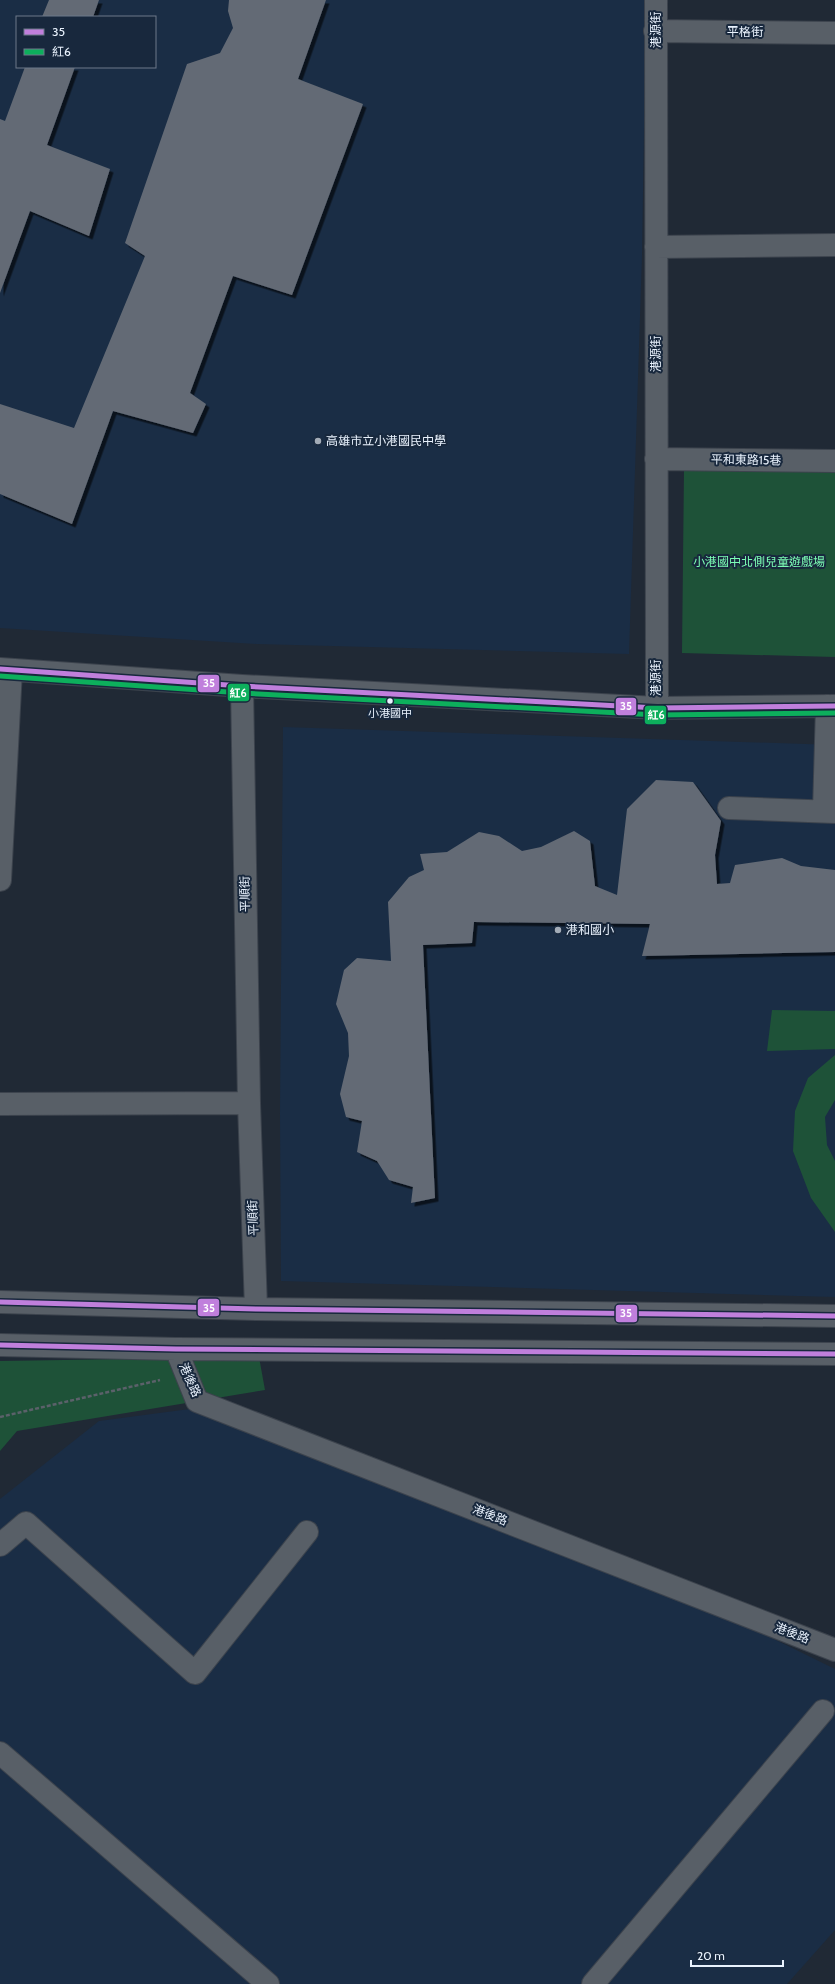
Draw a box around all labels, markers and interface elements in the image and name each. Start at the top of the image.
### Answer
street label: 港源街 [648,12,663,48]
legend [16,16,156,68]
text: 35 [52,24,65,39]
street label: 平格街 [727,24,763,39]
text: 紅6 [52,44,71,59]
street label: 港源街 [648,336,663,372]
place label: 高雄市立小港國民中學 [326,433,446,448]
marker: 高雄市立小港國民中學 [313,436,323,446]
street label: 平和東路15巷 [711,451,781,468]
park label: 小港國中北側兒童遊戲場 [693,554,825,569]
street label: 港源街 [648,660,663,696]
line badge: 35 [197,674,220,693]
text: 35 [203,676,215,690]
line badge: 紅6 [227,683,250,702]
text: 紅6 [229,686,247,700]
marker: 小港國中 [385,696,395,706]
line badge: 35 [615,697,637,716]
text: 35 [620,699,632,713]
line badge: 紅6 [644,705,667,725]
place label: 小港國中 [368,706,412,720]
text: 紅6 [647,708,665,722]
street label: 平順街 [237,876,252,912]
place label: 港和國小 [566,922,614,937]
marker: 港和國小 [553,925,563,935]
street label: 平順街 [244,1200,261,1236]
line badge: 35 [197,1298,220,1317]
text: 35 [203,1301,215,1315]
line badge: 35 [615,1304,638,1323]
text: 35 [620,1306,632,1320]
street label: 港後路 [176,1360,205,1399]
street label: 港後路 [471,1501,510,1528]
street label: 港後路 [773,1619,812,1646]
scale bar [691,1942,783,1968]
text: 20 m [697,1948,725,1963]

